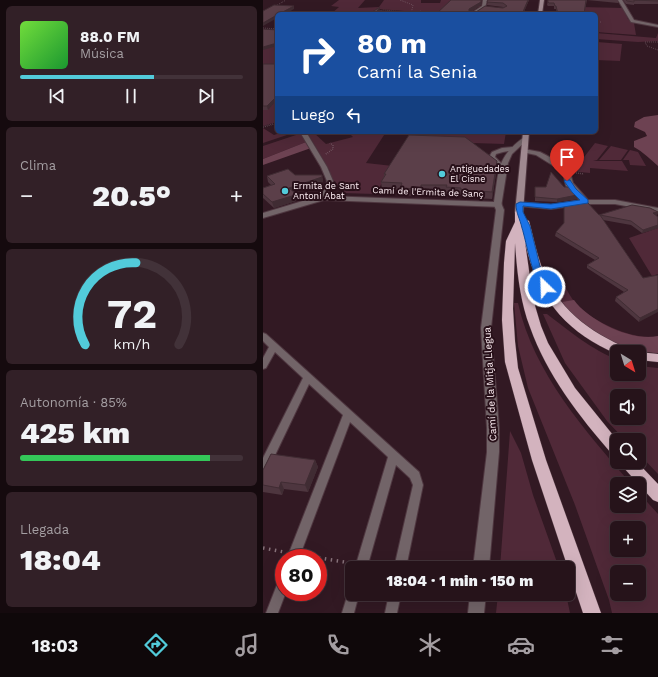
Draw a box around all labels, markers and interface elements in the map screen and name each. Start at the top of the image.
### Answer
text: 80 m [357,27,427,60]
text: 88.0 FM [80,28,140,46]
icon: right [291,28,343,80]
text: Música [80,46,124,61]
text: Camí la Senia [357,61,477,82]
icon: previous [46,85,68,107]
icon: pause [120,85,142,107]
icon: next [195,85,217,107]
icon: left [343,104,365,126]
text: Luego [291,106,335,124]
pin [550,140,584,181]
icon: arrive [556,146,578,168]
text: Clima [20,158,56,173]
place label: Antiguedades El Cisne [450,164,510,184]
marker: Antiguedades El Cisne [437,169,447,179]
text: 20.5° [92,178,171,213]
place label: Ermita de Sant Antoni Abat [293,181,359,201]
text: − [20,183,33,208]
text: + [230,183,243,208]
street label: Camí de l'Ermita de Sanç [372,185,484,199]
marker: Ermita de Sant Antoni Abat [280,186,290,196]
position arrow [524,266,566,308]
text: 72 [106,288,157,337]
street label: Camí de la Mitja Llegua [481,326,498,441]
text: km/h [113,335,150,351]
north arrow [610,345,646,381]
map controls [610,345,646,601]
button: sound [610,389,646,425]
text: Autonomía · 85% [20,395,127,410]
text: 425 km [20,415,130,450]
button: search [610,433,646,469]
button: layers [610,477,646,513]
button: + [610,521,646,557]
text: Llegada [20,522,69,537]
text: 18:04 [20,542,101,577]
speed limit sign: 80 [275,549,327,601]
button: − [610,565,646,601]
text: 18:04 · 1 min · 150 m [387,572,533,590]
icon: directions [142,631,170,659]
icon: music [233,631,261,659]
icon: phone [324,631,352,659]
icon: climate [416,631,444,659]
icon: car [507,631,535,659]
icon: filters [598,631,626,659]
text: 18:03 [32,635,78,656]

